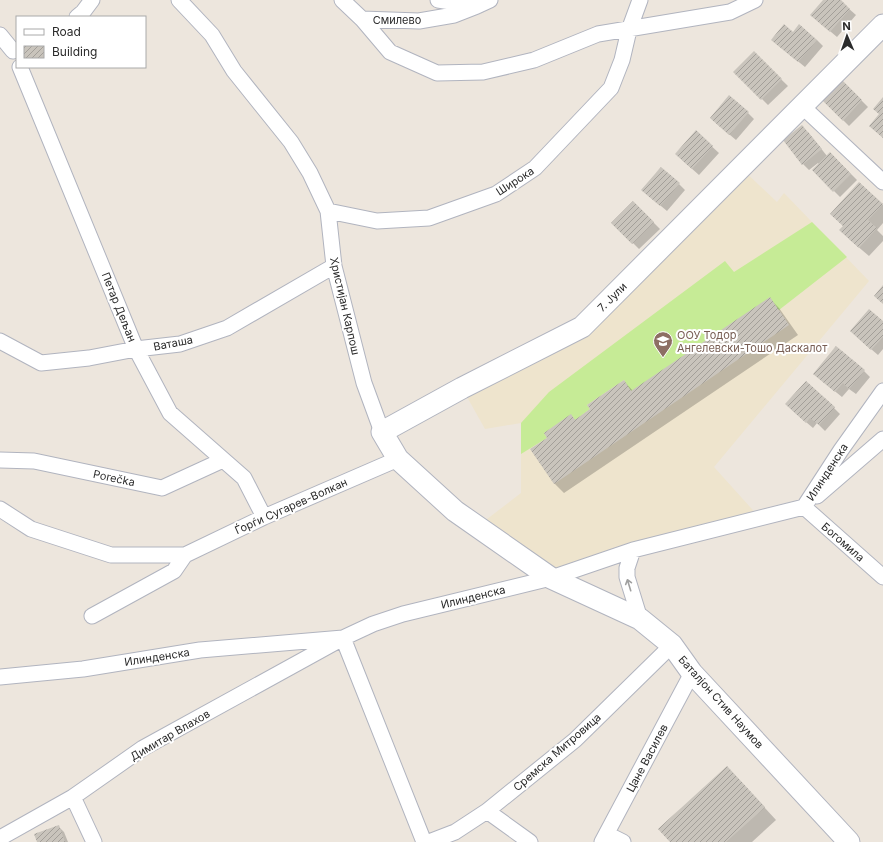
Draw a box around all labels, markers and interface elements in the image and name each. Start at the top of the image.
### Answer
street label: Смилево [373,13,422,27]
legend [16,16,146,68]
north arrow [827,16,867,56]
text: N [842,19,851,33]
text: Road [52,24,81,39]
text: Building [52,44,97,59]
street label: Широка [493,164,537,198]
street label: Христијан Карпош [327,256,363,356]
street label: Петар Дељан [99,270,139,344]
street label: 7. Јули [594,279,630,315]
place label: ООУ Тодор Ангелевски-Тошо Даскалот [677,328,828,355]
school or university icon: ООУ Тодор Ангелевски-Тошо Даскалот [652,330,674,358]
street label: Ваташа [152,332,194,354]
street label: Илинденска [803,441,851,503]
street label: Porečka [92,467,136,489]
street label: Ѓорѓи Сугарев-Волкан [233,475,349,537]
street label: Богомила [819,520,867,564]
one-way arrow [625,578,632,591]
street label: Илинденска [439,582,507,612]
street label: Илинденска [123,645,191,669]
street label: Баталјон Стив Наумов [675,653,767,751]
street label: Димитар Влахов [128,706,212,764]
street label: Сремска Митровица [510,710,604,794]
street label: Цане Василев [623,721,671,795]

